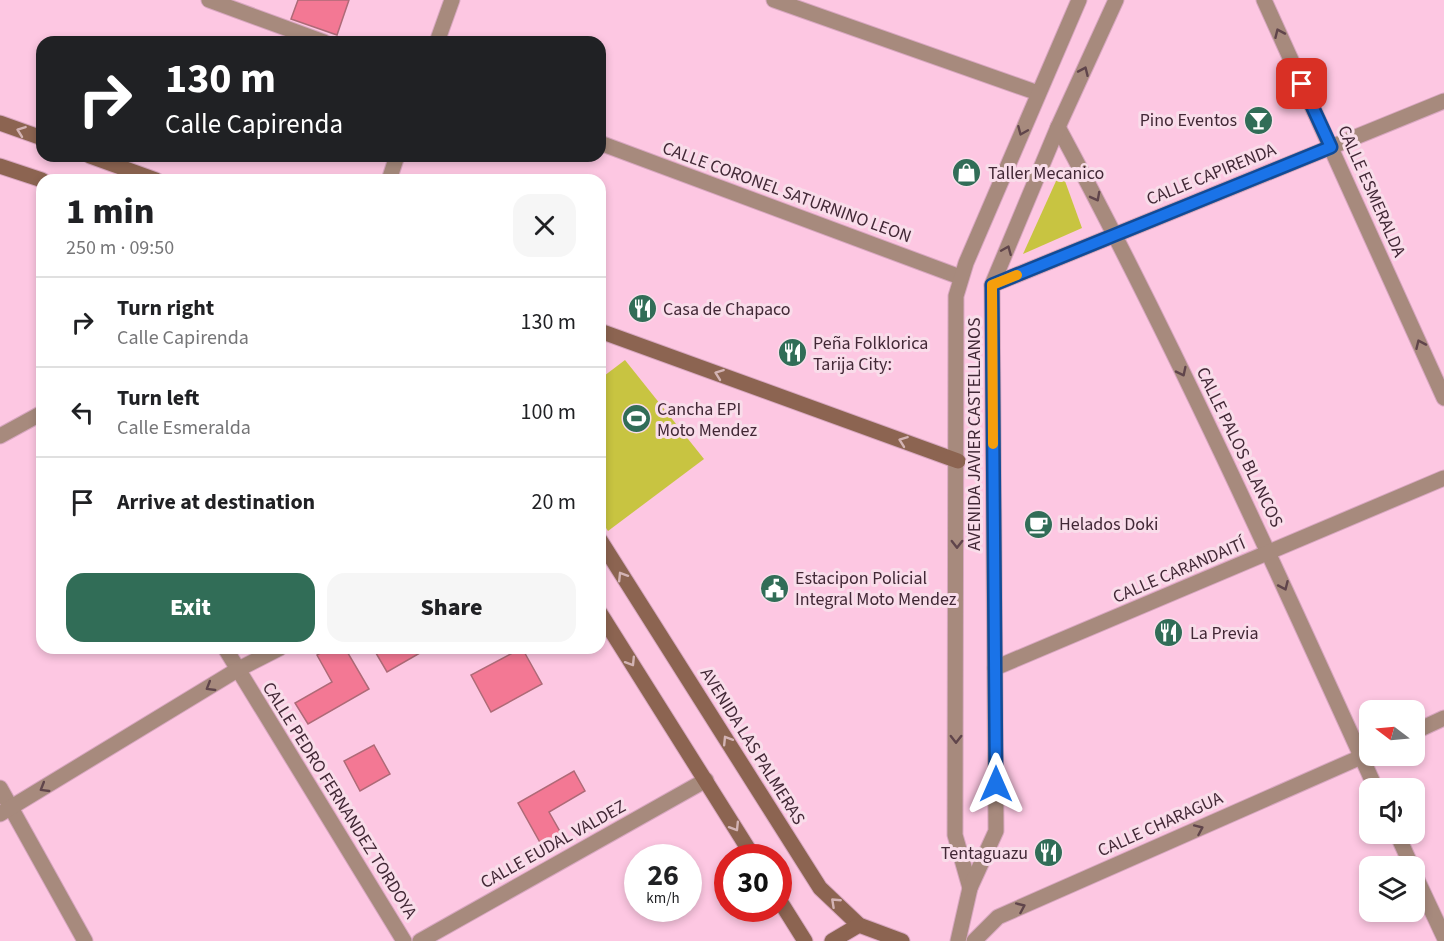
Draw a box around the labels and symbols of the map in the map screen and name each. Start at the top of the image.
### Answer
one-way arrow [1274,28,1286,39]
pin [1276,58,1327,109]
one-way arrow [1076,66,1088,77]
bar icon: Pino Eventos [1242,104,1274,136]
place label: Pino Eventos [1140,108,1237,133]
street label: CALLE ESMERALDA [1331,121,1412,261]
one-way arrow [1017,124,1029,135]
one-way arrow [16,125,27,138]
street label: CALLE CORONEL SATURNINO LEON [659,136,915,249]
street label: CALLE CAPIRENDA [1143,137,1280,212]
shop icon: Taller Mecanico [951,157,983,189]
place label: Taller Mecanico [988,161,1104,186]
one-way arrow [1089,190,1100,201]
one-way arrow [1000,245,1012,256]
restaurant icon: Casa de Chapaco [626,293,658,325]
place label: Casa de Chapaco [663,297,791,322]
street label: AVENIDA JAVIER CASTELLANOS [962,317,987,551]
place label: Peña Folklorica Tarija City: [813,331,928,377]
restaurant icon: Peña Folklorica Tarija City: [776,337,808,369]
one-way arrow [1415,340,1427,351]
street label: CALLE PALOS BLANCOS [1190,363,1289,531]
one-way arrow [1174,365,1186,376]
one-way arrow [714,369,725,382]
place label: Cancha EPI Moto Mendez [657,397,758,443]
sports icon: Cancha EPI Moto Mendez [620,403,652,435]
one-way arrow [898,435,909,448]
cafe icon: Helados Doki [1022,508,1054,540]
place label: Helados Doki [1059,512,1158,537]
street label: CALLE CARANDAITÍ [1109,531,1251,610]
one-way arrow [951,539,963,548]
place label: Estacipon Policial Integral Moto Mendez [795,566,957,612]
one-way arrow [619,571,630,582]
public building icon: Estacipon Policial Integral Moto Mendez [758,572,790,604]
one-way arrow [1277,579,1289,590]
restaurant icon: La Previa [1153,617,1185,649]
place label: La Previa [1190,621,1259,646]
one-way arrow [624,656,636,666]
street label: AVENIDA LAS PALMERAS [694,663,811,830]
street label: CALLE PEDRO FERNANDEZ TORDOYA [256,677,423,924]
one-way arrow [206,679,216,691]
north arrow [1359,700,1425,766]
one-way arrow [950,734,962,743]
one-way arrow [722,736,734,746]
position arrow [964,752,1028,816]
one-way arrow [40,781,50,793]
street label: CALLE CHARAGUA [1094,786,1227,863]
street label: CALLE EUDAL VALDEZ [476,794,630,895]
one-way arrow [727,821,739,831]
one-way arrow [1193,824,1204,836]
restaurant icon: Tentaguazu [1033,837,1065,869]
place label: Tentaguazu [941,841,1028,866]
speed limit sign: 30 [714,844,792,922]
one-way arrow [831,898,842,909]
one-way arrow [1014,903,1025,915]

